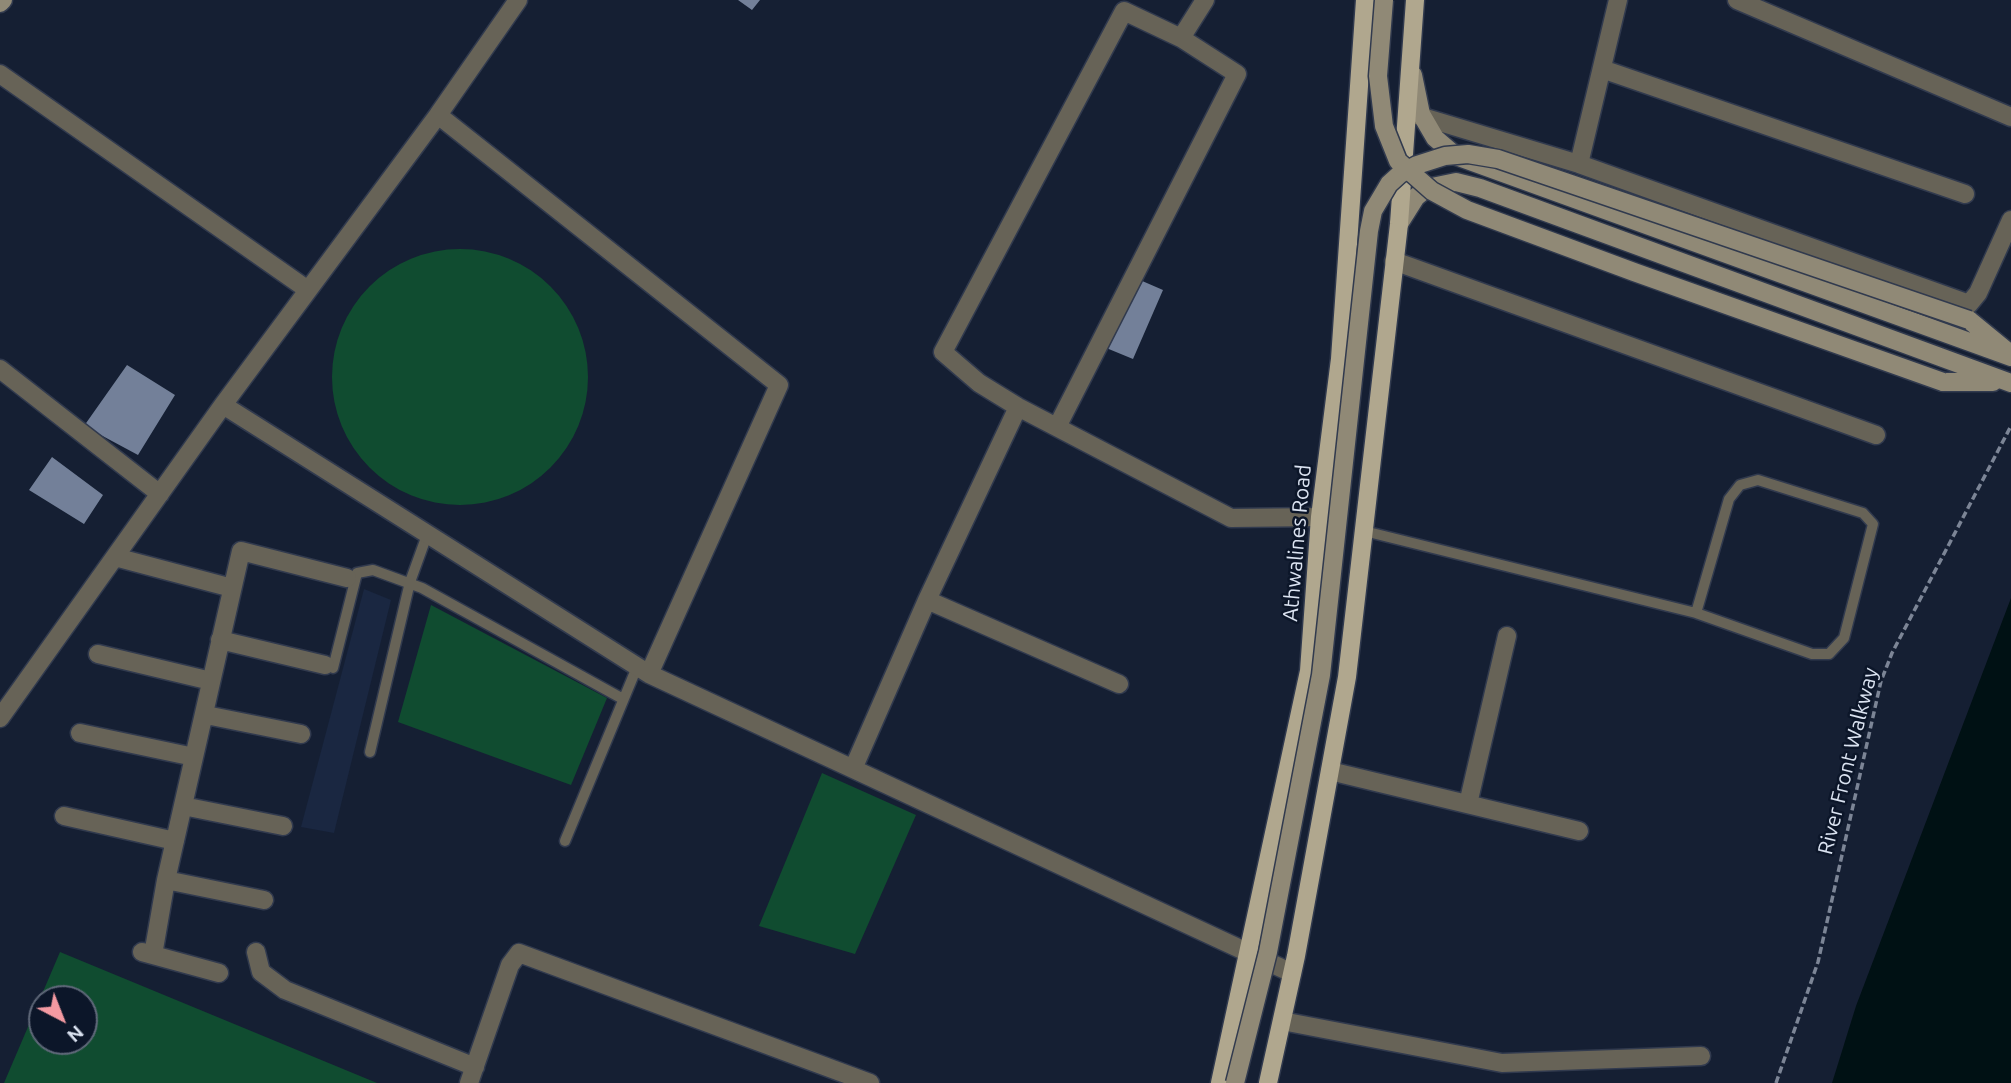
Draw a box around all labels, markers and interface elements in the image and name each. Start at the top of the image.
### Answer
street label: Athwalines Road [1278,463,1316,623]
street label: River Front Walkway [1813,665,1883,857]
north arrow [28,985,98,1055]
text: N [63,1021,88,1047]

